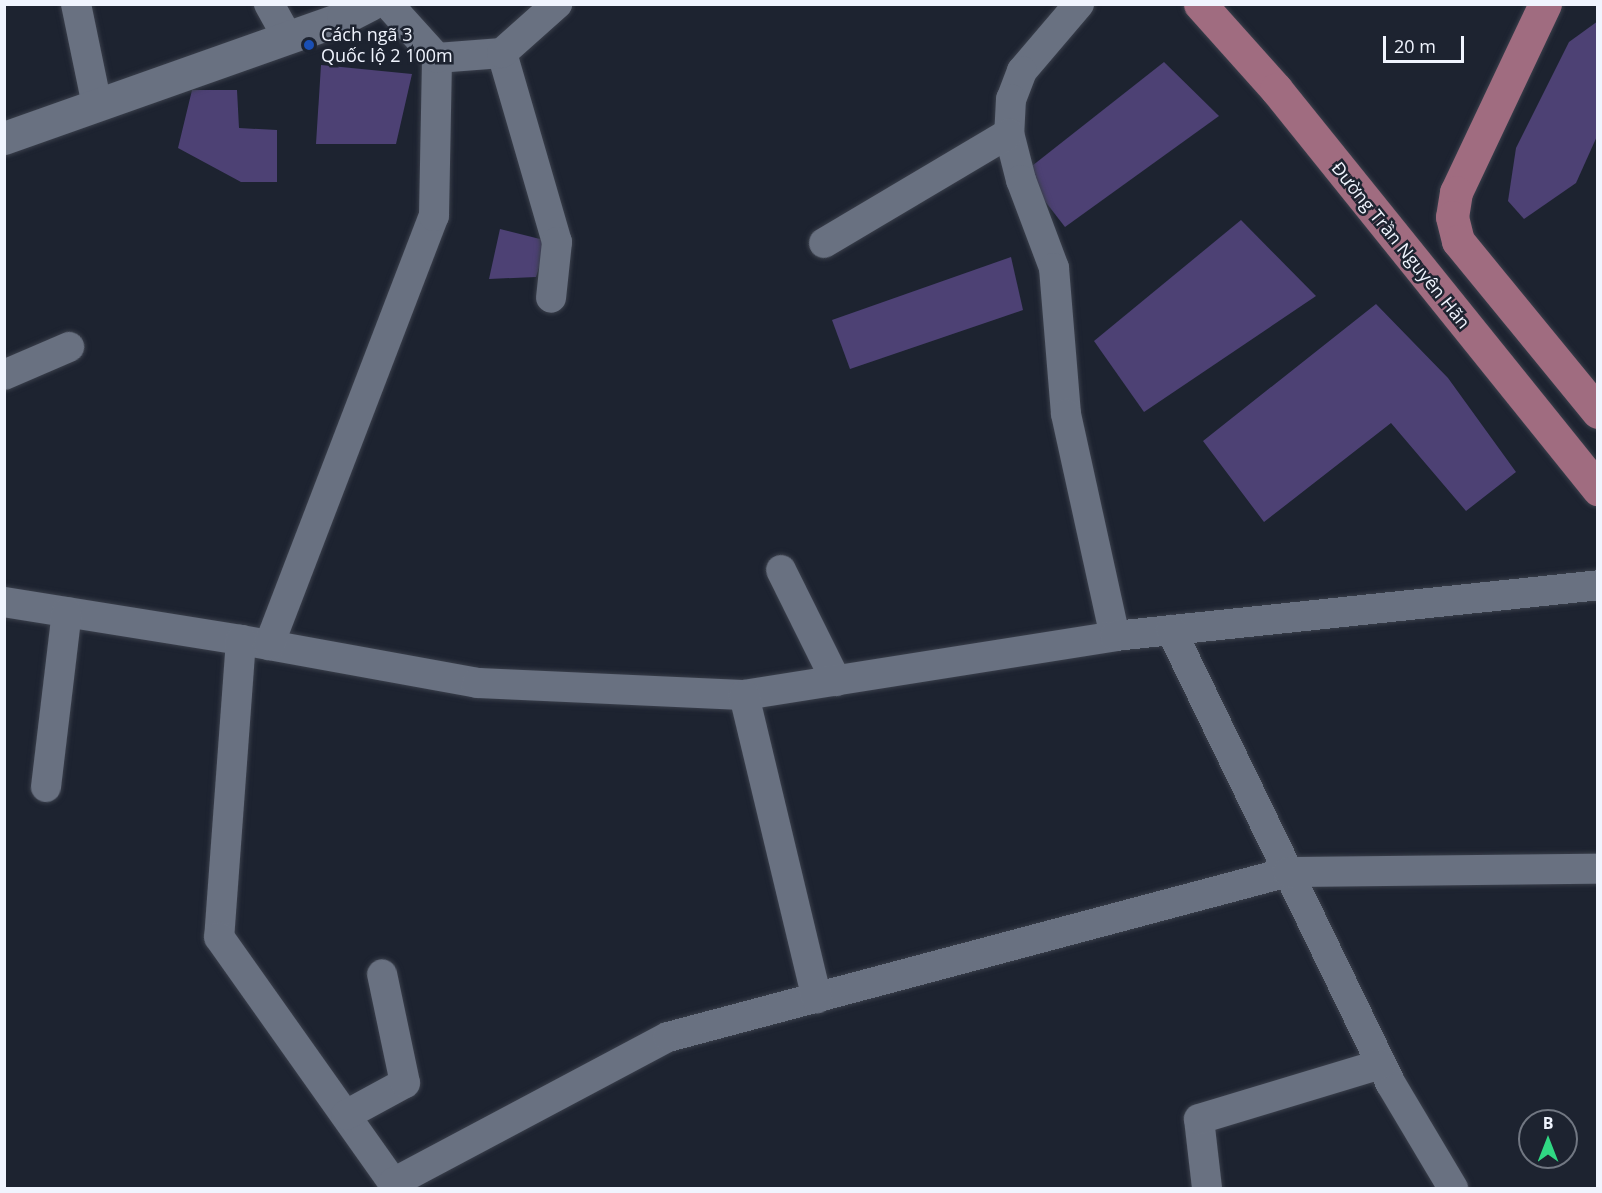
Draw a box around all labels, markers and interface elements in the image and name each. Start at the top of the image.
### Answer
place label: Cách ngã 3 Quốc lộ 2 100m [321,24,453,66]
scale bar [1386,24,1467,62]
text: 20 m [1394,34,1436,58]
marker: Cách ngã 3 Quốc lộ 2 100m [302,38,316,52]
street label: Đường Trần Nguyên Hãn [1327,157,1475,333]
north arrow [1518,1109,1578,1169]
text: B [1543,1112,1553,1134]

